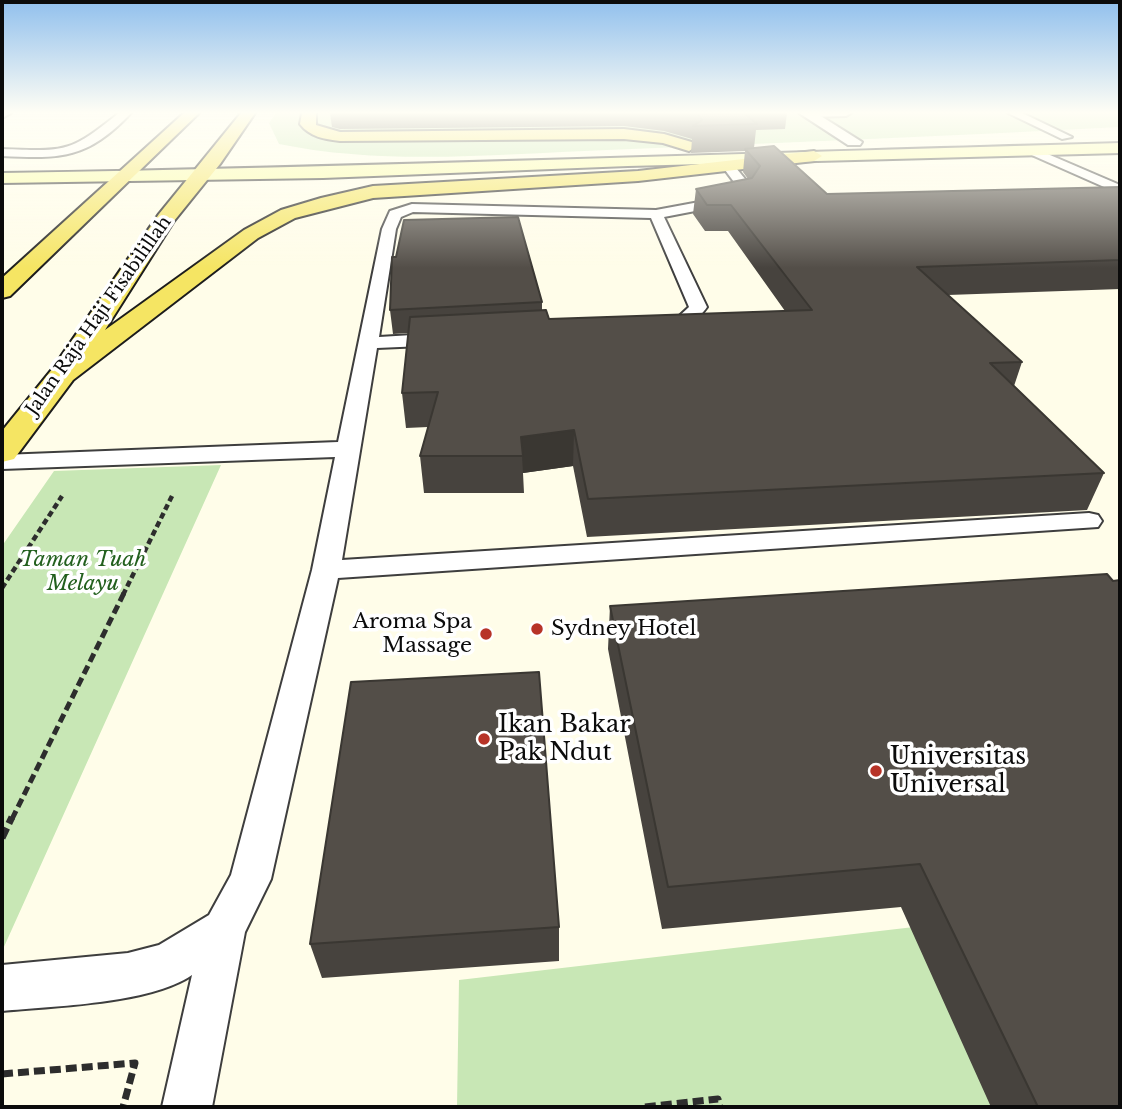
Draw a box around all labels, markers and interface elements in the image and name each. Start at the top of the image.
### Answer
street label: Jalan Raja Haji Fisabilillah [22,212,176,420]
park label: Taman Tuah Melayu [20,547,146,597]
place label: Aroma Spa Massage [353,609,472,659]
place label: Sydney Hotel [551,616,696,642]
marker: Sydney Hotel [529,621,545,637]
marker: Aroma Spa Massage [478,626,494,642]
place label: Ikan Bakar Pak Ndut [498,711,631,767]
marker: Ikan Bakar Pak Ndut [476,731,492,747]
place label: Universitas Universal [890,743,1026,799]
marker: Universitas Universal [868,763,884,779]

